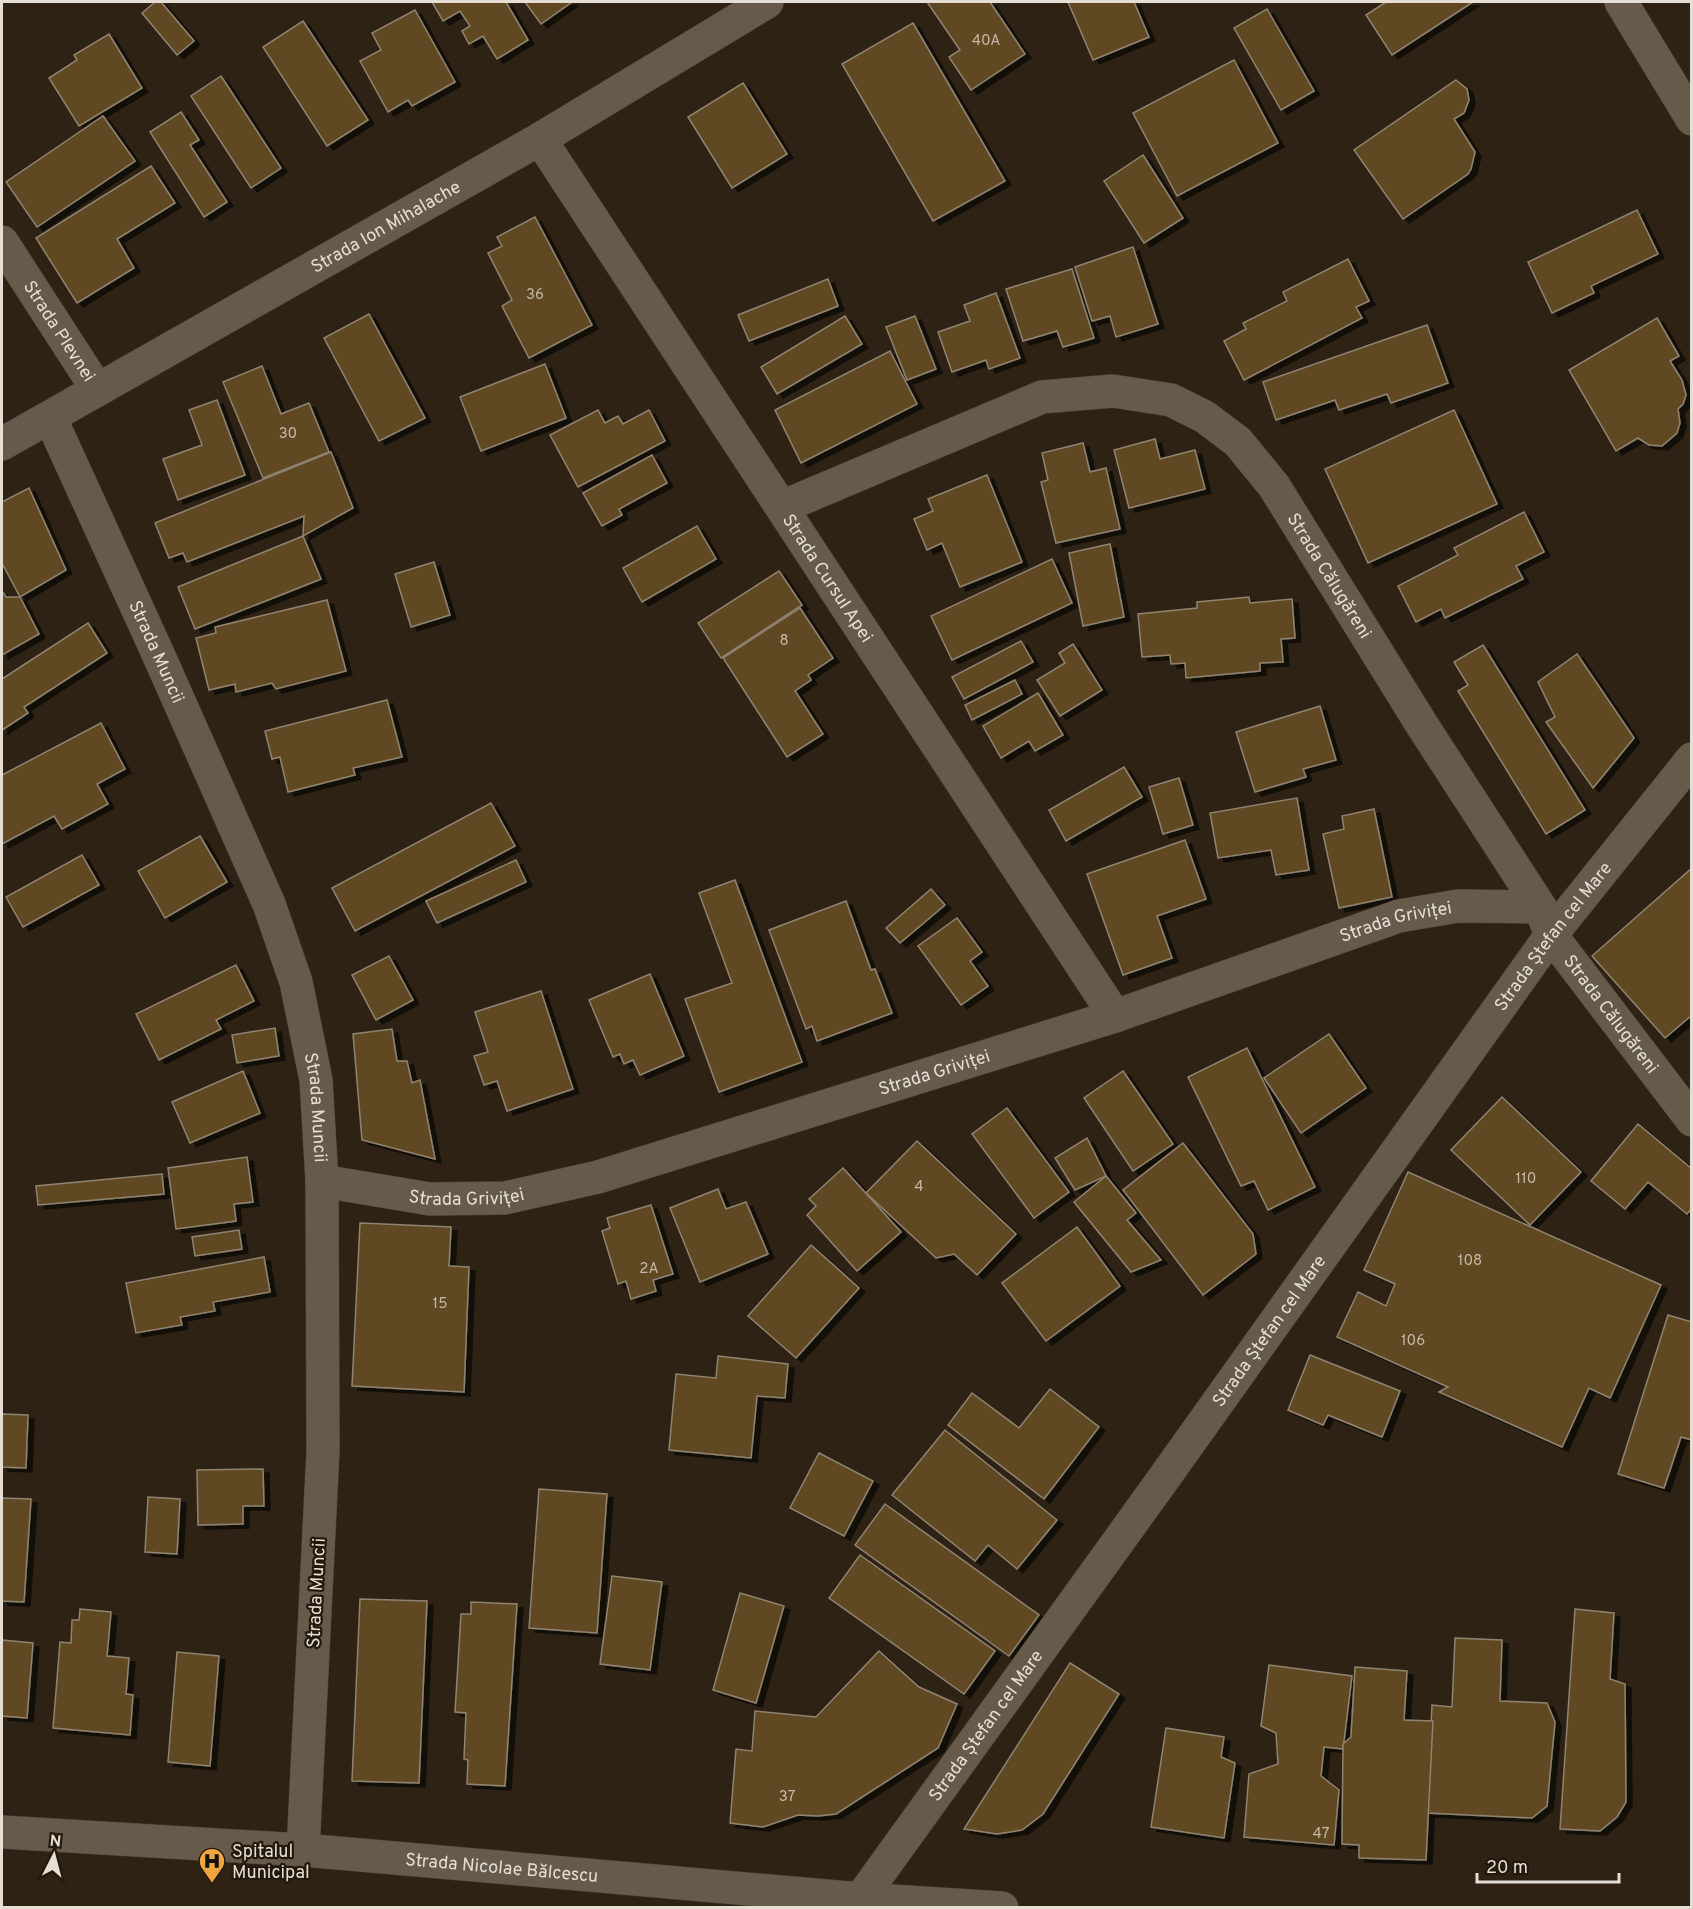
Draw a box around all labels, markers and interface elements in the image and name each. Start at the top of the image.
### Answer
house number: 40A [972,32,1000,51]
street label: Strada Ion Mihalache [307,176,465,279]
street label: Strada Plevnei [17,277,100,387]
house number: 36 [526,286,544,305]
house number: 30 [279,425,297,444]
street label: Strada Călugăreni [1281,509,1376,644]
street label: Strada Cursul Apei [776,510,877,648]
street label: Strada Muncii [122,597,189,707]
house number: 8 [779,632,789,651]
street label: Strada Ștefan cel Mare [1490,858,1618,1016]
street label: Strada Griviței [1337,897,1454,949]
street label: Strada Călugăreni [1557,951,1663,1079]
street label: Strada Griviței [876,1046,993,1102]
street label: Strada Muncii [298,1051,331,1163]
house number: 110 [1516,1170,1536,1189]
house number: 4 [914,1178,924,1197]
street label: Strada Griviței [407,1184,527,1212]
street label: Strada Ștefan cel Mare [1208,1251,1332,1412]
house number: 108 [1458,1252,1482,1271]
house number: 2A [639,1260,659,1279]
house number: 15 [433,1295,447,1314]
house number: 106 [1401,1332,1425,1351]
street label: Strada Muncii [303,1537,332,1649]
street label: Strada Ștefan cel Mare [924,1646,1049,1807]
house number: 37 [779,1788,796,1807]
north arrow [24,1825,84,1885]
house number: 47 [1313,1825,1330,1844]
text: N [49,1832,62,1853]
place label: Spitalul Municipal [232,1841,310,1885]
hospital icon: Spitalul Municipal [197,1846,227,1884]
scale bar [1477,1846,1620,1884]
street label: Strada Nicolae Bălcescu [404,1849,599,1889]
text: 20 m [1486,1857,1528,1880]

